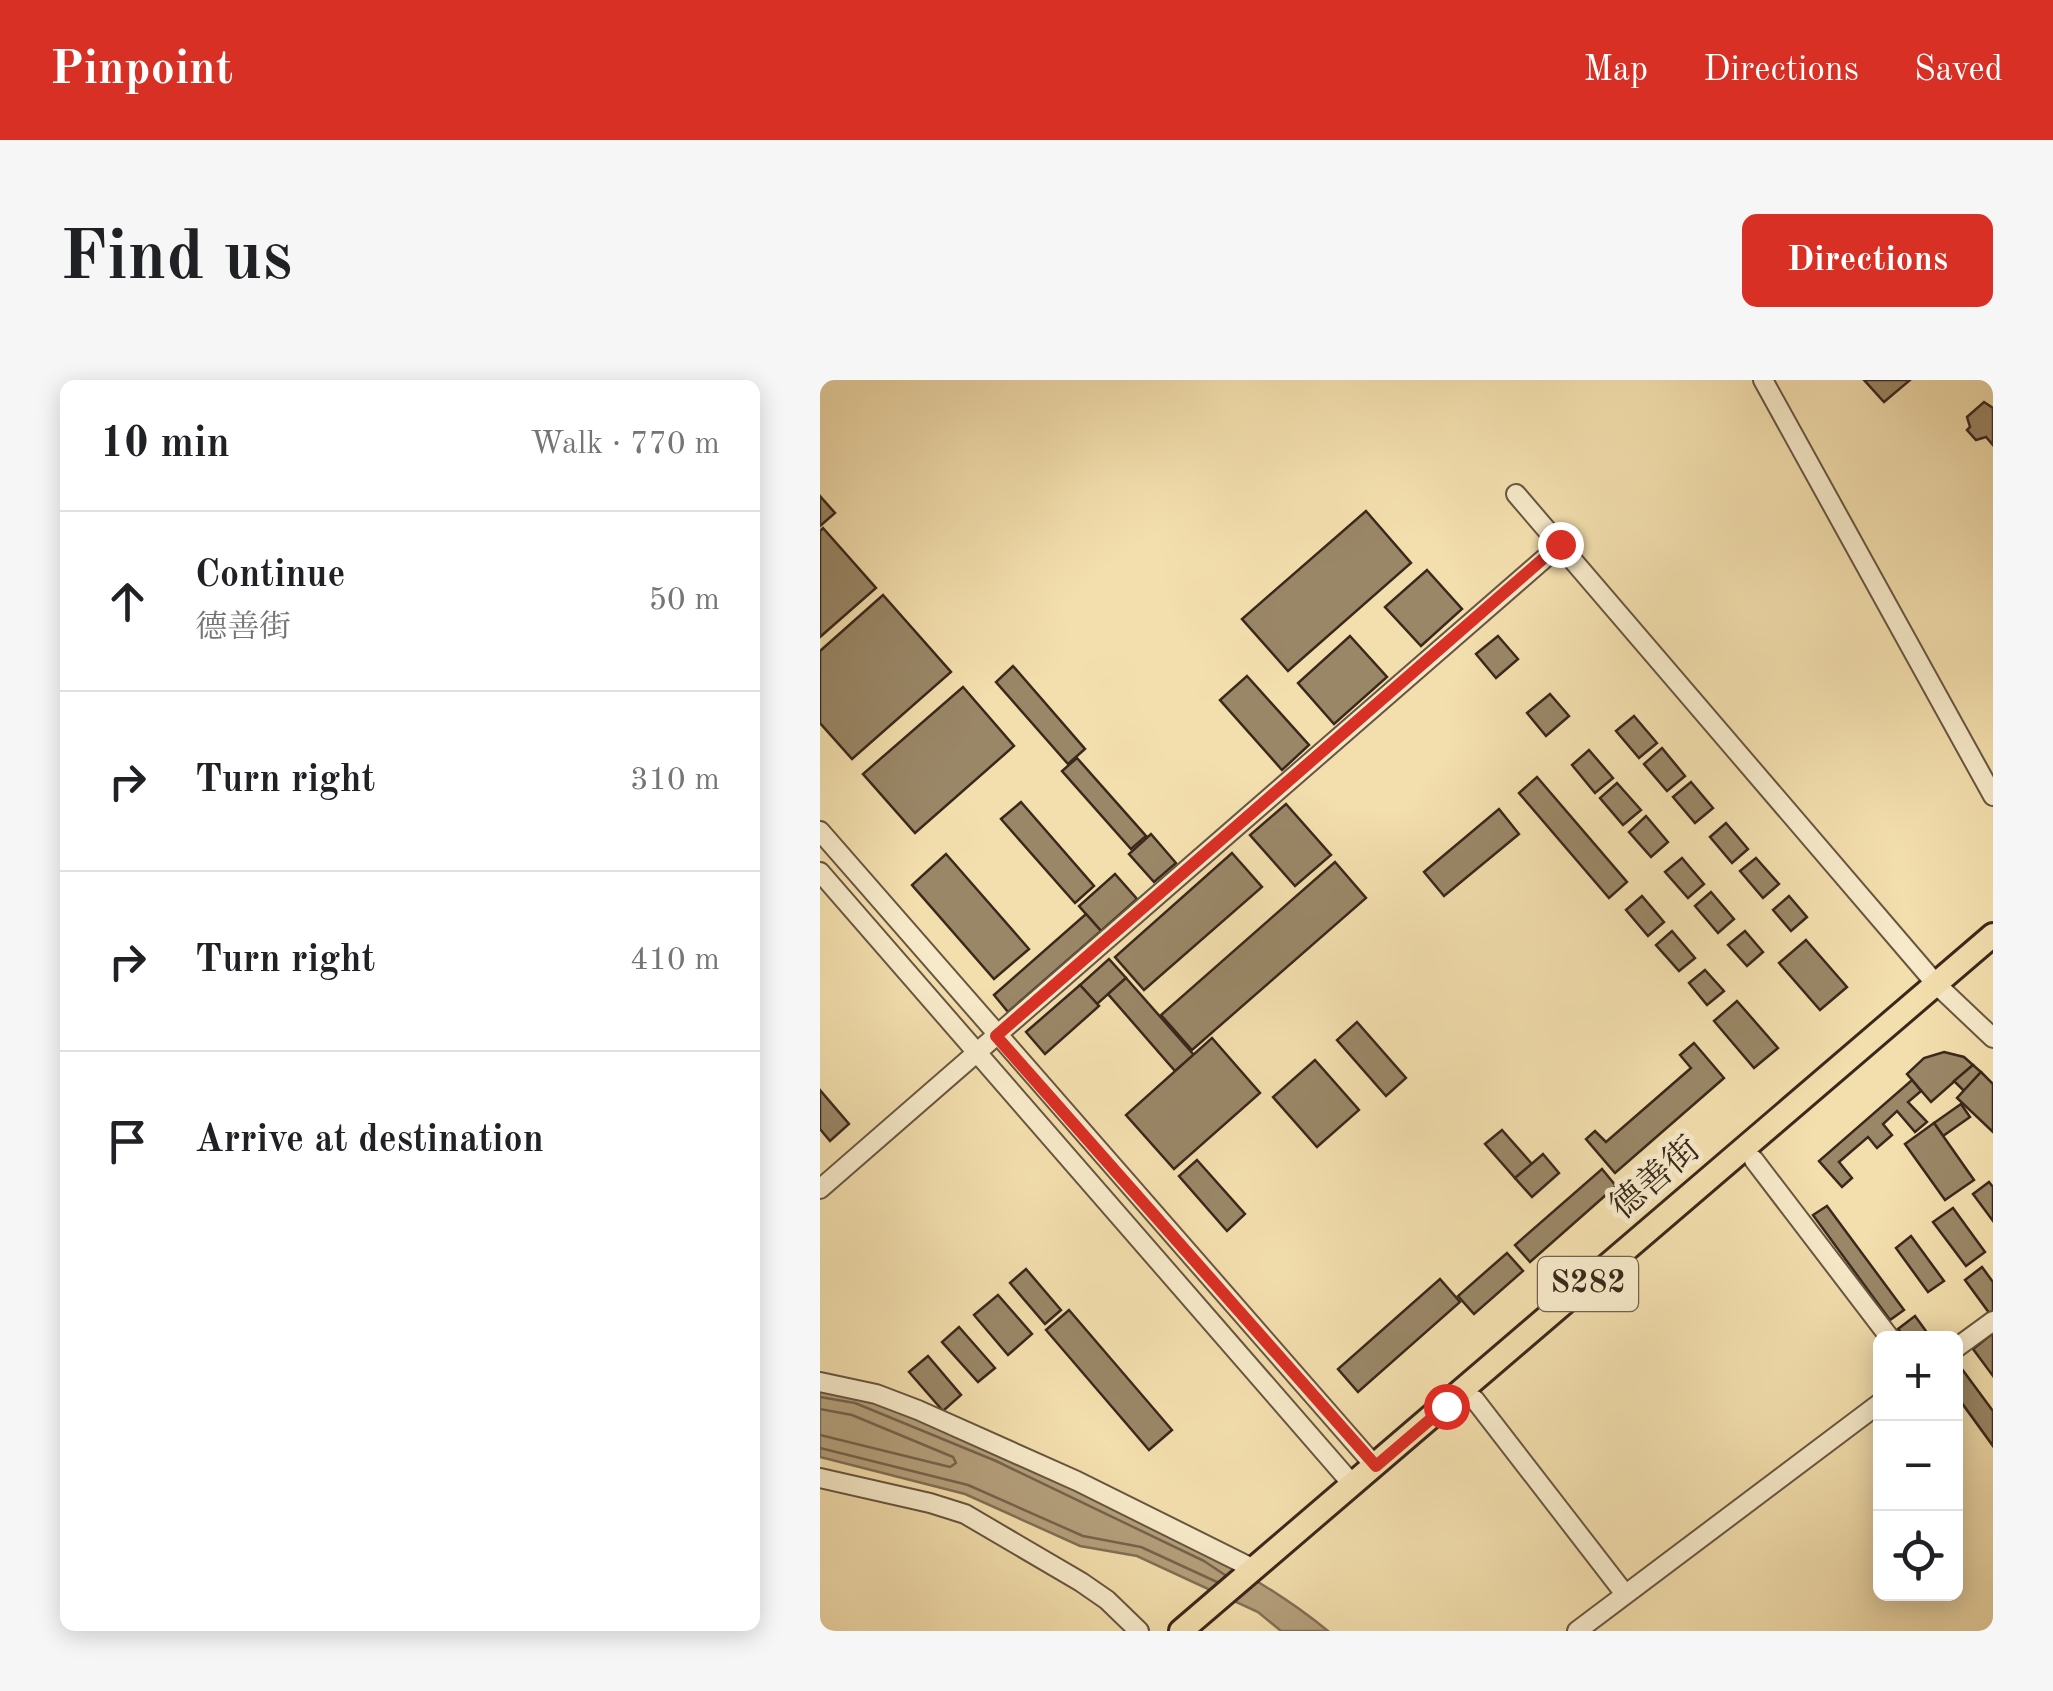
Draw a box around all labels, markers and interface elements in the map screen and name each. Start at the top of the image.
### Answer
text: Pinpoint [50,46,233,94]
text: Map [1583,53,1648,88]
text: Directions [1703,53,1859,88]
text: Saved [1914,53,2003,88]
button: Directions [1742,214,1993,307]
text: Find us [60,225,292,295]
text: 10 min [100,424,230,466]
text: Walk · 770 m [530,429,720,461]
route end [1538,522,1584,568]
text: Continue [195,557,345,595]
icon: ahead [100,574,155,629]
text: 50 m [649,585,720,617]
text: 德善街 [195,613,291,645]
icon: right [100,754,155,809]
text: Turn right [195,762,375,800]
text: 310 m [630,765,720,797]
icon: right [100,934,155,989]
text: Turn right [195,942,375,980]
text: 410 m [630,945,720,977]
icon: arrive [100,1114,155,1169]
text: Arrive at destination [195,1122,544,1160]
street label: 德善街 [1603,1129,1707,1227]
road number: S282 [1538,1257,1638,1311]
map controls [1873,1331,1963,1601]
button: + [1873,1331,1963,1421]
route start [1424,1384,1470,1430]
button: − [1873,1421,1963,1511]
button: locate [1873,1511,1963,1601]

